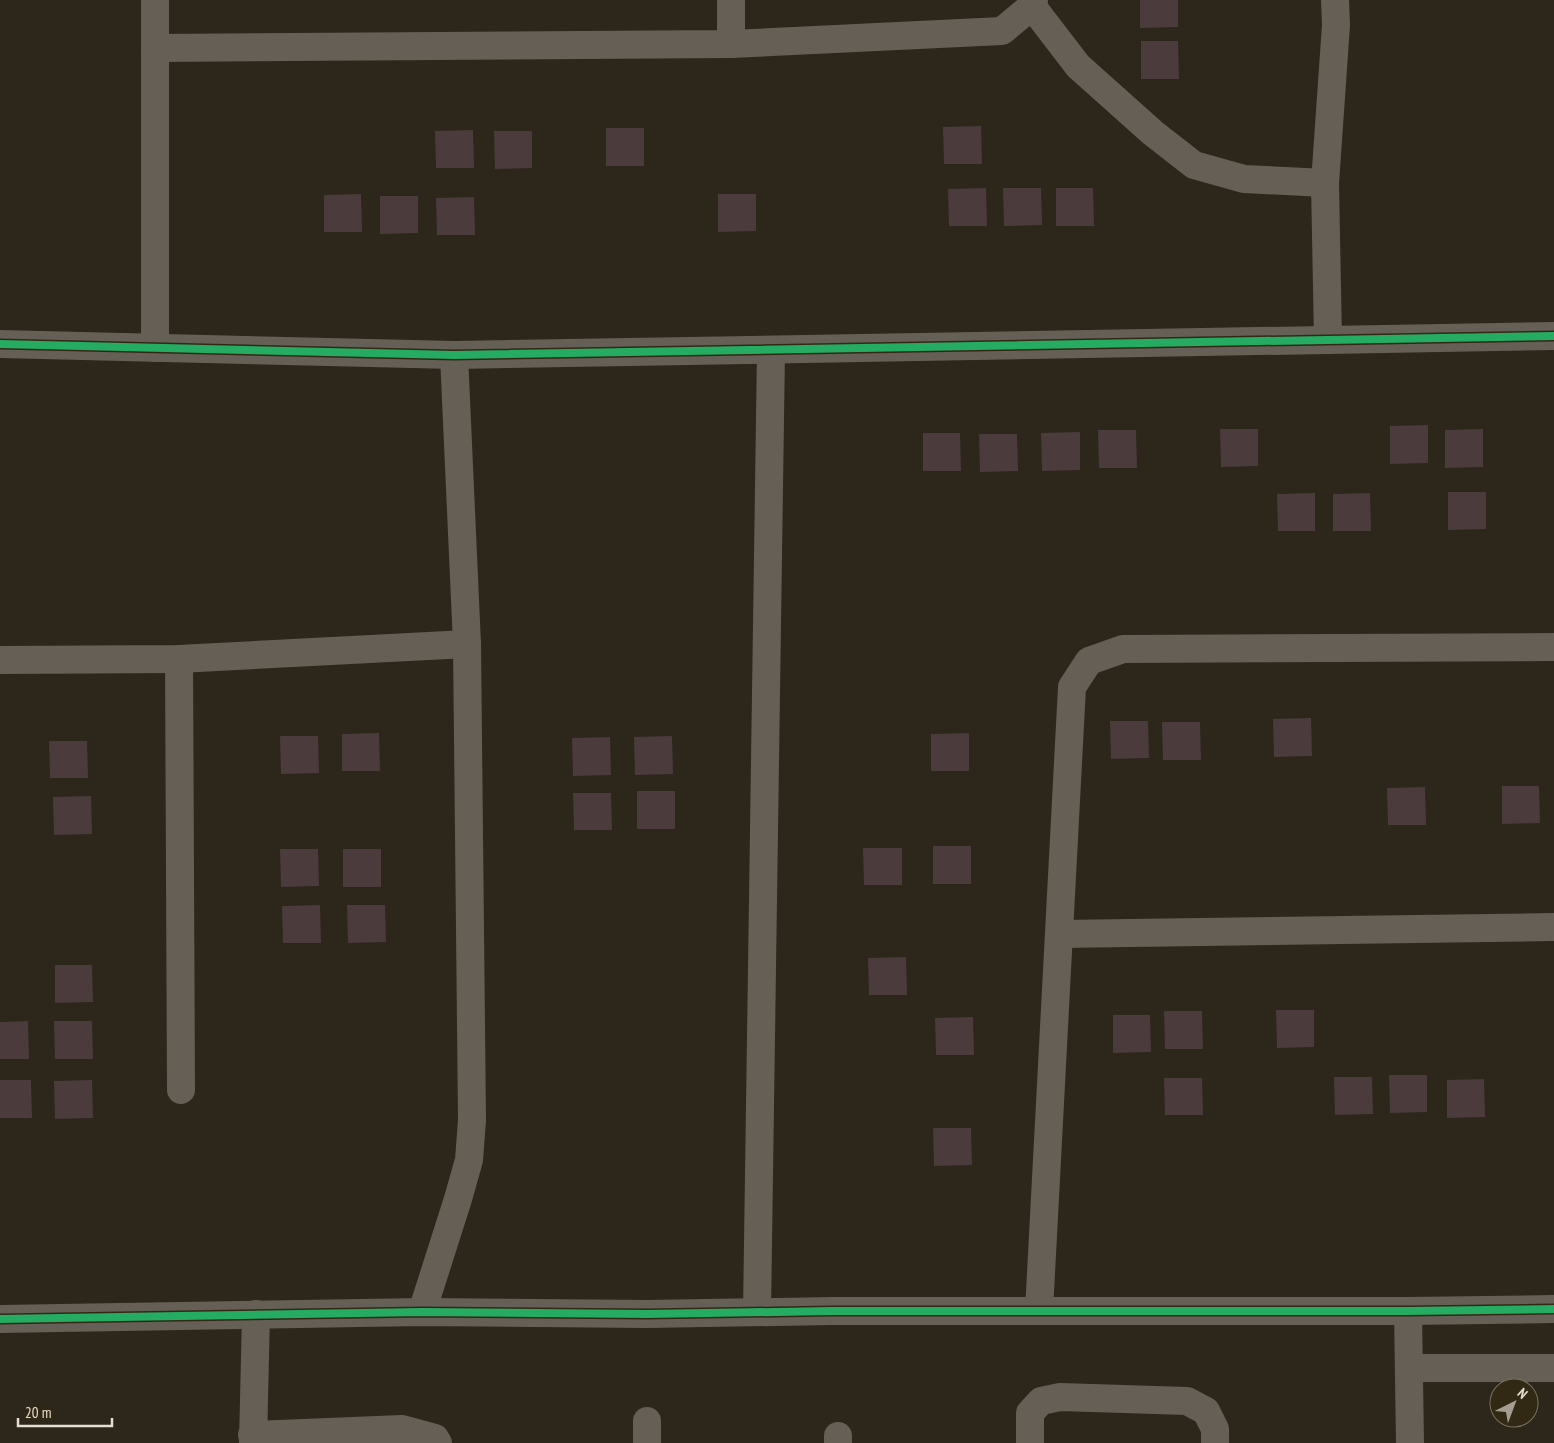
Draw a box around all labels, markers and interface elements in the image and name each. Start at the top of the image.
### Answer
north arrow [1489,1378,1539,1428]
text: N [1514,1384,1532,1403]
scale bar [18,1396,111,1428]
text: 20 m [25,1403,51,1422]

